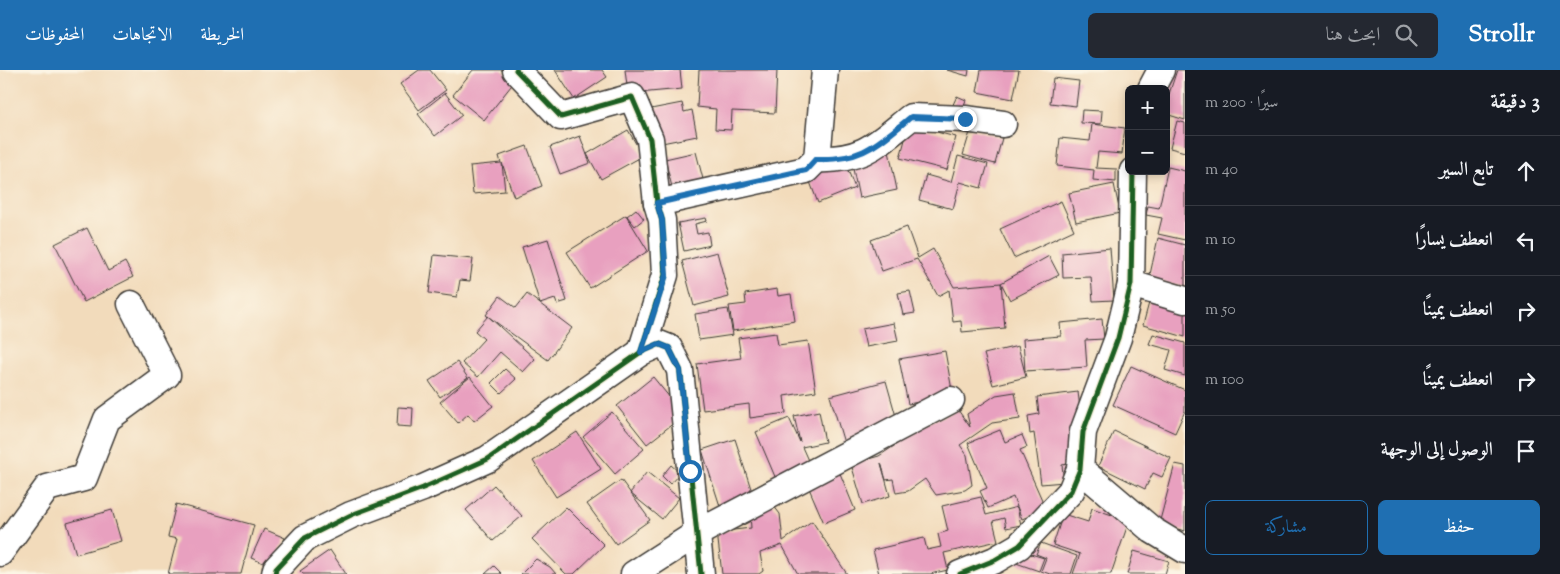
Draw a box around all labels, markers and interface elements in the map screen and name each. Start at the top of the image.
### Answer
search box [1088,13,1438,58]
text: Strollr [1468,18,1535,52]
icon: search [1392,21,1420,49]
text: ابحث هنا [1326,22,1380,49]
text: المحفوظات [25,23,84,49]
text: الاتجاهات [112,23,172,49]
text: الخريطة [200,23,244,49]
map controls [1125,85,1170,175]
button: + [1125,85,1170,130]
text: 3 دقيقة [1490,88,1540,118]
text: سيرًا · 200 m [1205,92,1278,115]
route end [954,108,977,131]
button: − [1125,130,1170,175]
text: تابع السير [1439,157,1493,184]
icon: ahead [1512,157,1540,185]
text: 40 m [1205,159,1238,182]
text: انعطف يسارًا [1415,227,1493,254]
icon: left [1512,227,1540,255]
text: 10 m [1205,229,1235,252]
text: انعطف يمينًا [1423,297,1493,324]
icon: right [1512,297,1540,325]
text: 50 m [1205,299,1236,322]
text: انعطف يمينًا [1423,367,1493,394]
icon: right [1512,367,1540,395]
text: 100 m [1205,369,1244,392]
text: الوصول إلى الوجهة [1381,437,1493,464]
icon: arrive [1512,437,1540,465]
route start [679,460,702,483]
button: مشاركة [1205,500,1368,555]
button: حفظ [1378,500,1540,555]

